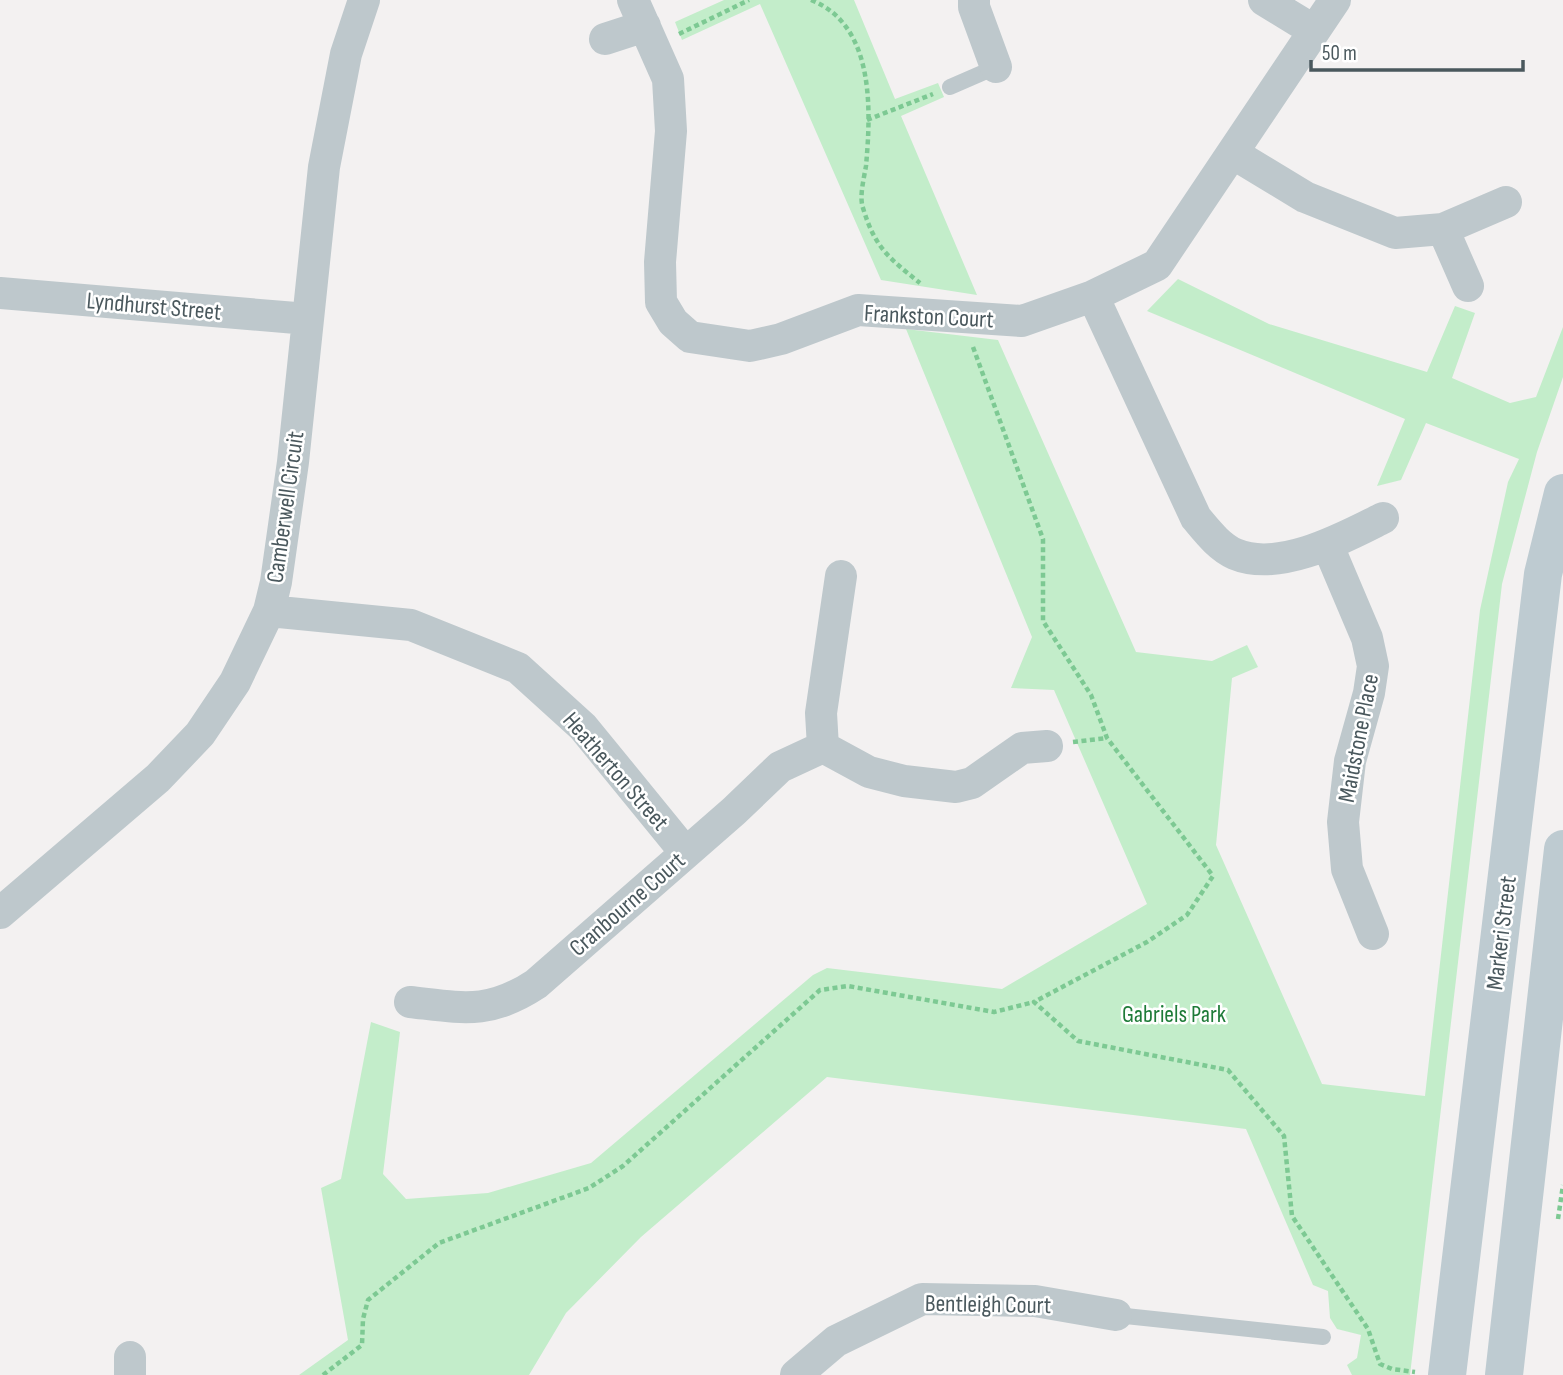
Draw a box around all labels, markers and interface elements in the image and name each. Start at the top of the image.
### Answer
scale bar [1311,28,1523,72]
text: 50 m [1322,41,1357,66]
street label: Lyndhurst Street [85,286,223,327]
street label: Frankston Court [863,299,994,334]
street label: Camberwell Circuit [261,430,310,585]
street label: Maidstone Place [1332,671,1385,805]
street label: Heatherton Street [556,706,675,836]
street label: Cranbourne Court [563,846,691,963]
street label: Markeri Street [1480,874,1523,992]
park label: Gabriels Park [1122,1000,1226,1029]
street label: Bentleigh Court [925,1289,1051,1320]

